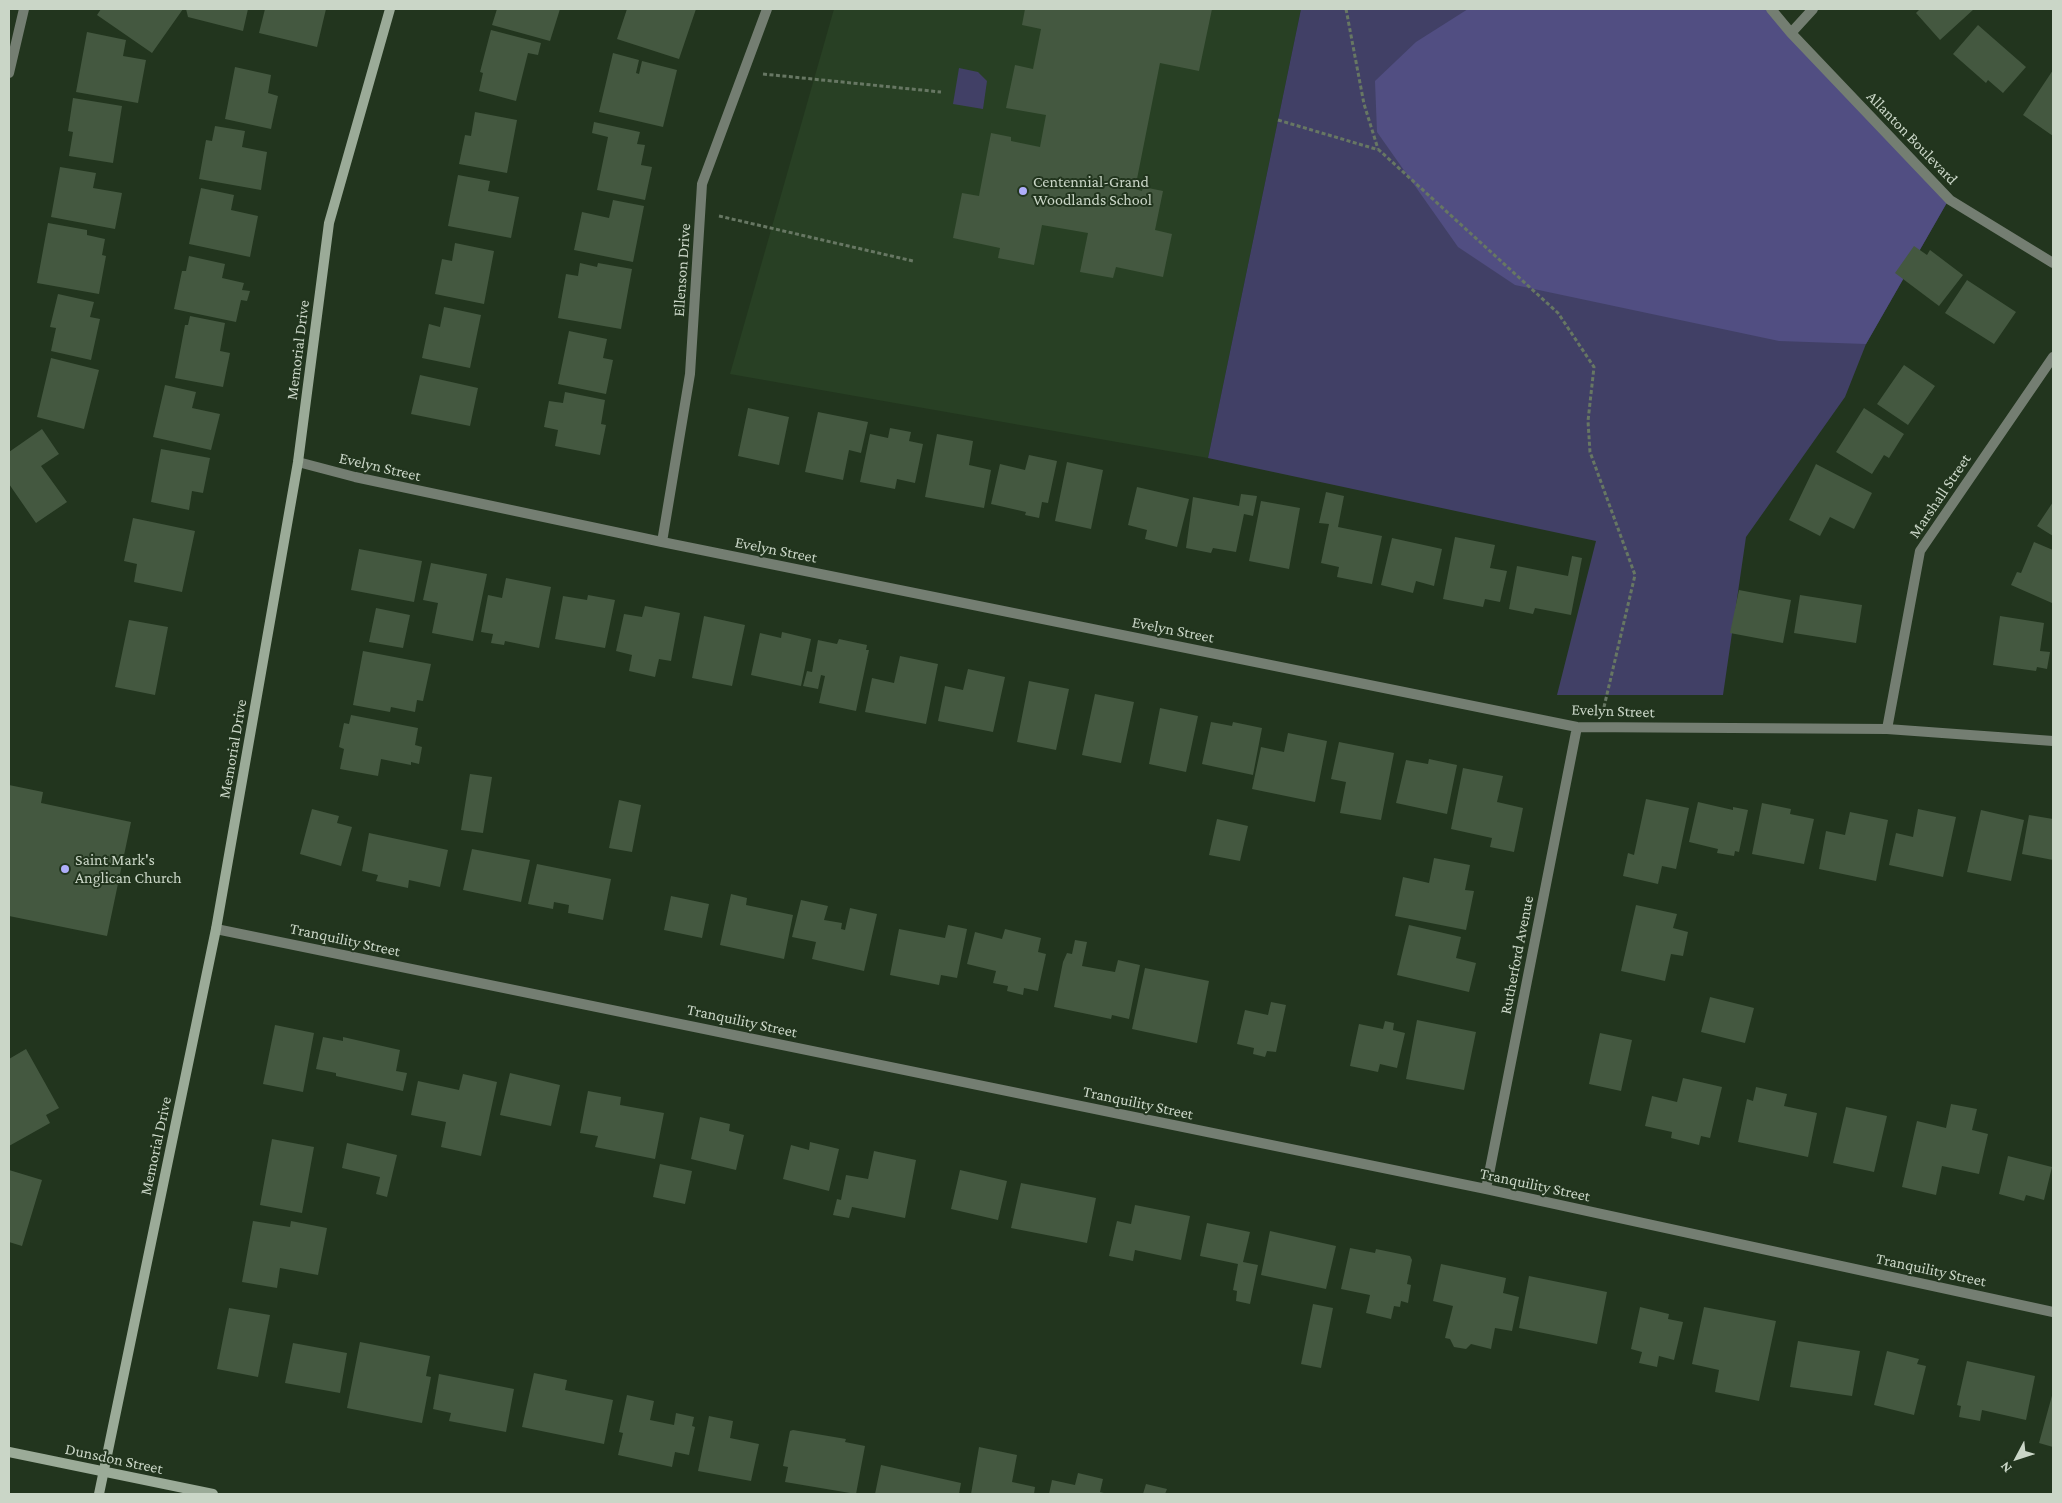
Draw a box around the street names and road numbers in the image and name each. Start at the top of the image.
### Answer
street label: Allanton Boulevard [1862,87,1962,189]
street label: Ellenson Drive [669,223,695,317]
street label: Memorial Drive [282,299,314,401]
street label: Evelyn Street [337,448,423,486]
street label: Marshall Street [1905,450,1975,542]
street label: Evelyn Street [733,533,819,567]
street label: Evelyn Street [1130,613,1216,647]
street label: Memorial Drive [215,698,251,800]
street label: Evelyn Street [1571,700,1655,722]
street label: Rutherford Avenue [1496,894,1538,1016]
street label: Tranquility Street [288,919,402,961]
street label: Tranquility Street [685,1000,799,1042]
street label: Tranquility Street [1081,1082,1195,1124]
street label: Memorial Drive [136,1095,176,1197]
street label: Tranquility Street [1478,1164,1592,1206]
street label: Tranquility Street [1874,1249,1988,1291]
street label: Dunsdon Street [63,1439,165,1479]

